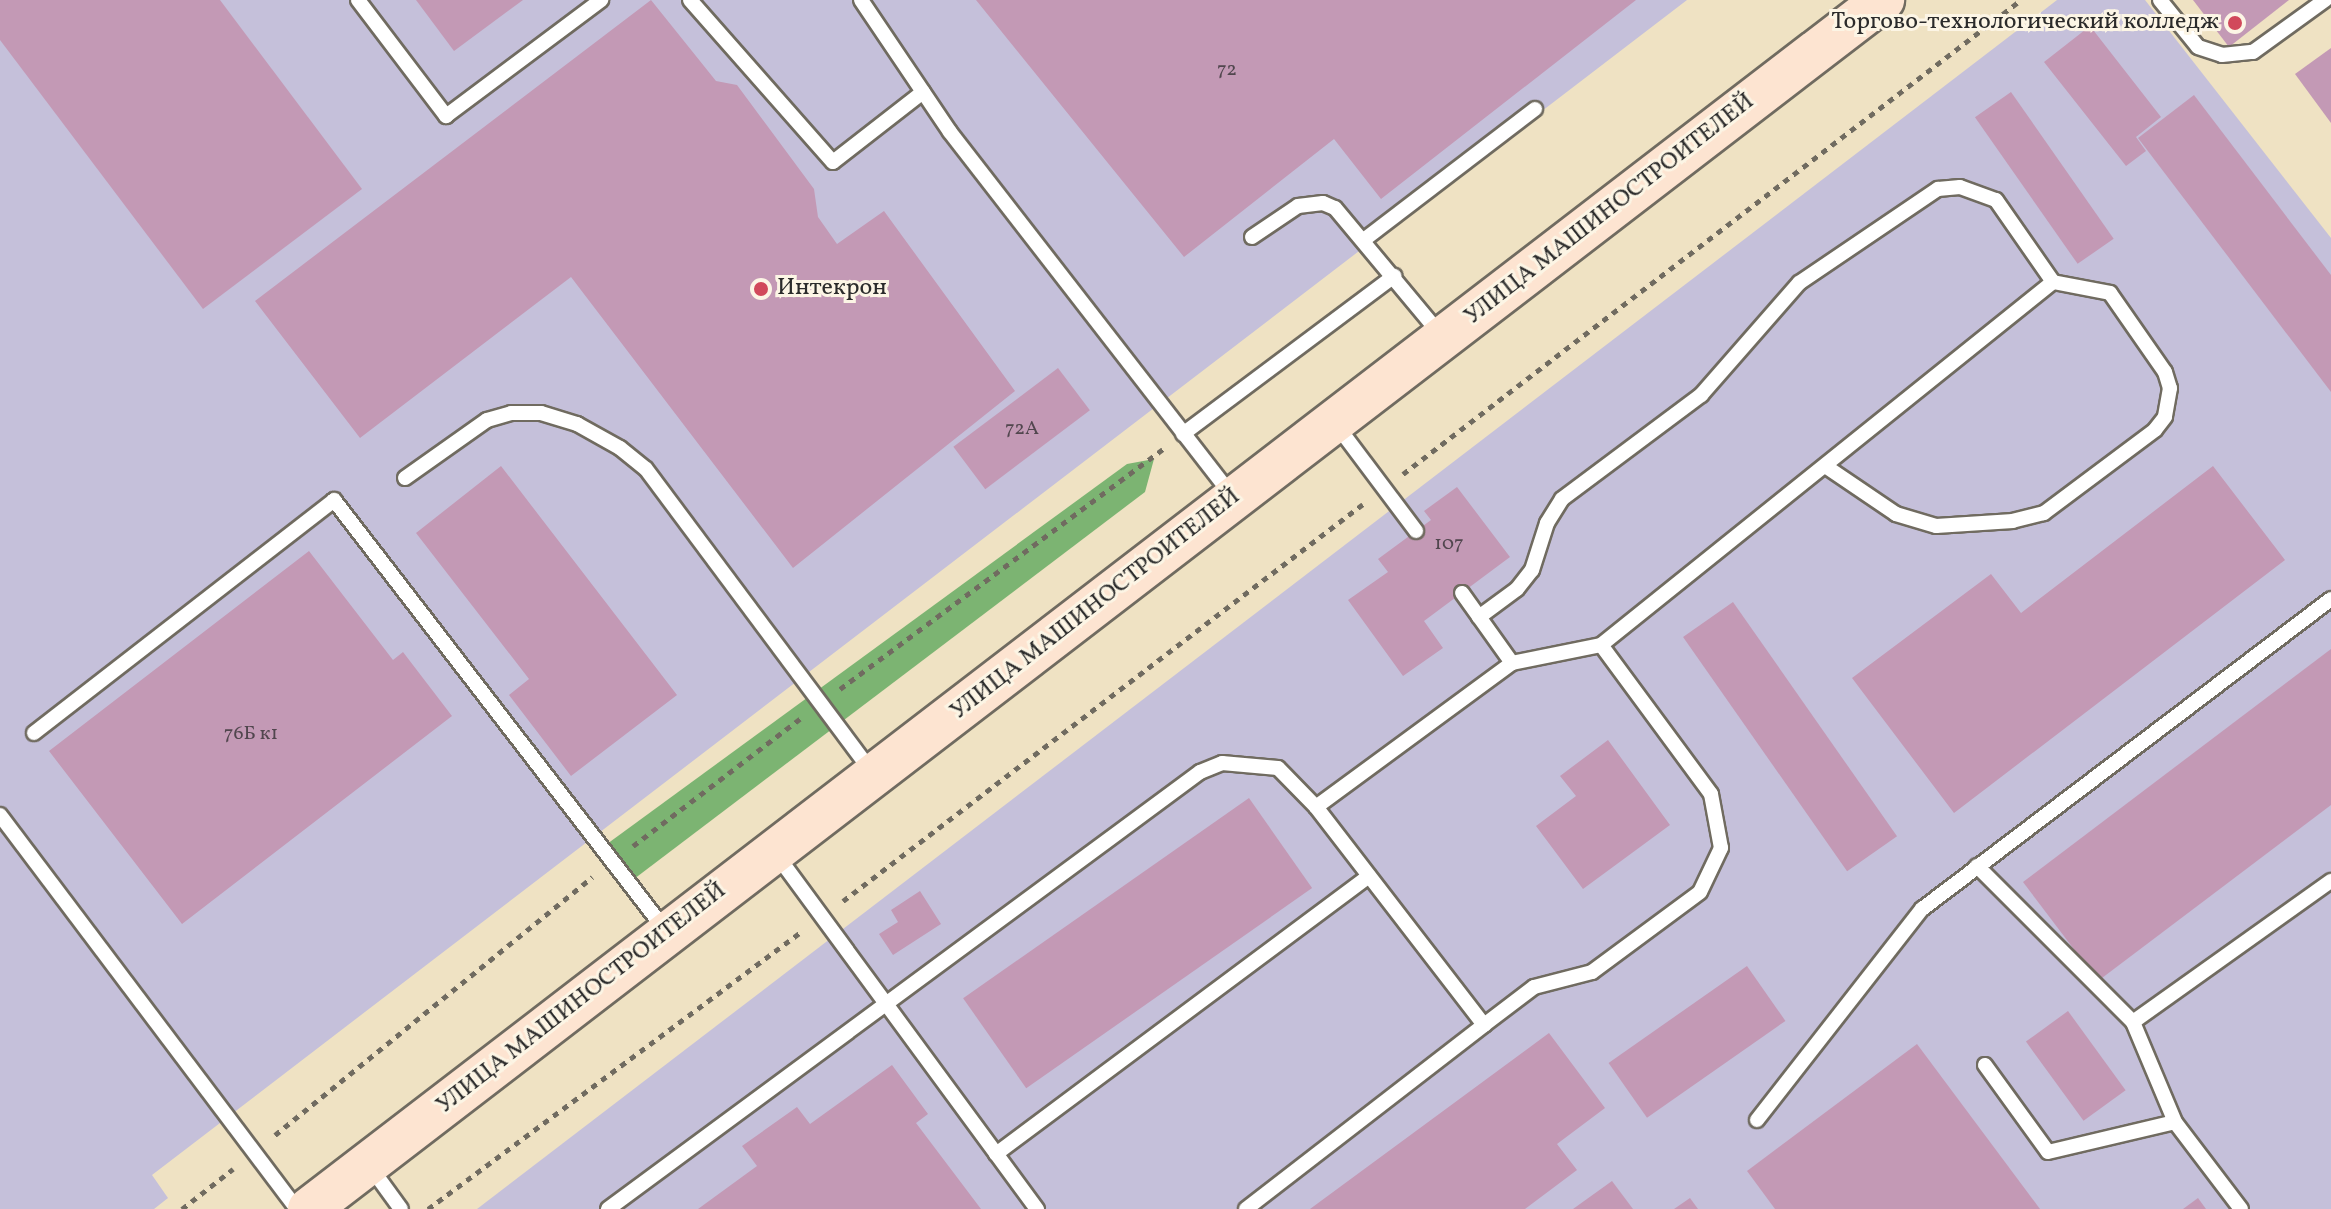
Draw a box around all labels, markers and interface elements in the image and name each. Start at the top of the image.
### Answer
place label: Торгово-технологический колледж [1831,9,2219,37]
marker: Торгово-технологический колледж [2226,14,2244,32]
house number: 72 [1217,58,1237,82]
street label: УЛИЦА МАШИНОСТРОИТЕЛЕЙ [1459,88,1761,332]
place label: Интекрон [777,275,887,303]
marker: Интекрон [752,280,770,298]
house number: 72А [1005,417,1039,441]
street label: УЛИЦА МАШИНОСТРОИТЕЛЕЙ [945,483,1247,727]
house number: 107 [1434,532,1464,556]
house number: 76Б к1 [224,722,278,746]
street label: УЛИЦА МАШИНОСТРОИТЕЛЕЙ [431,877,733,1121]

